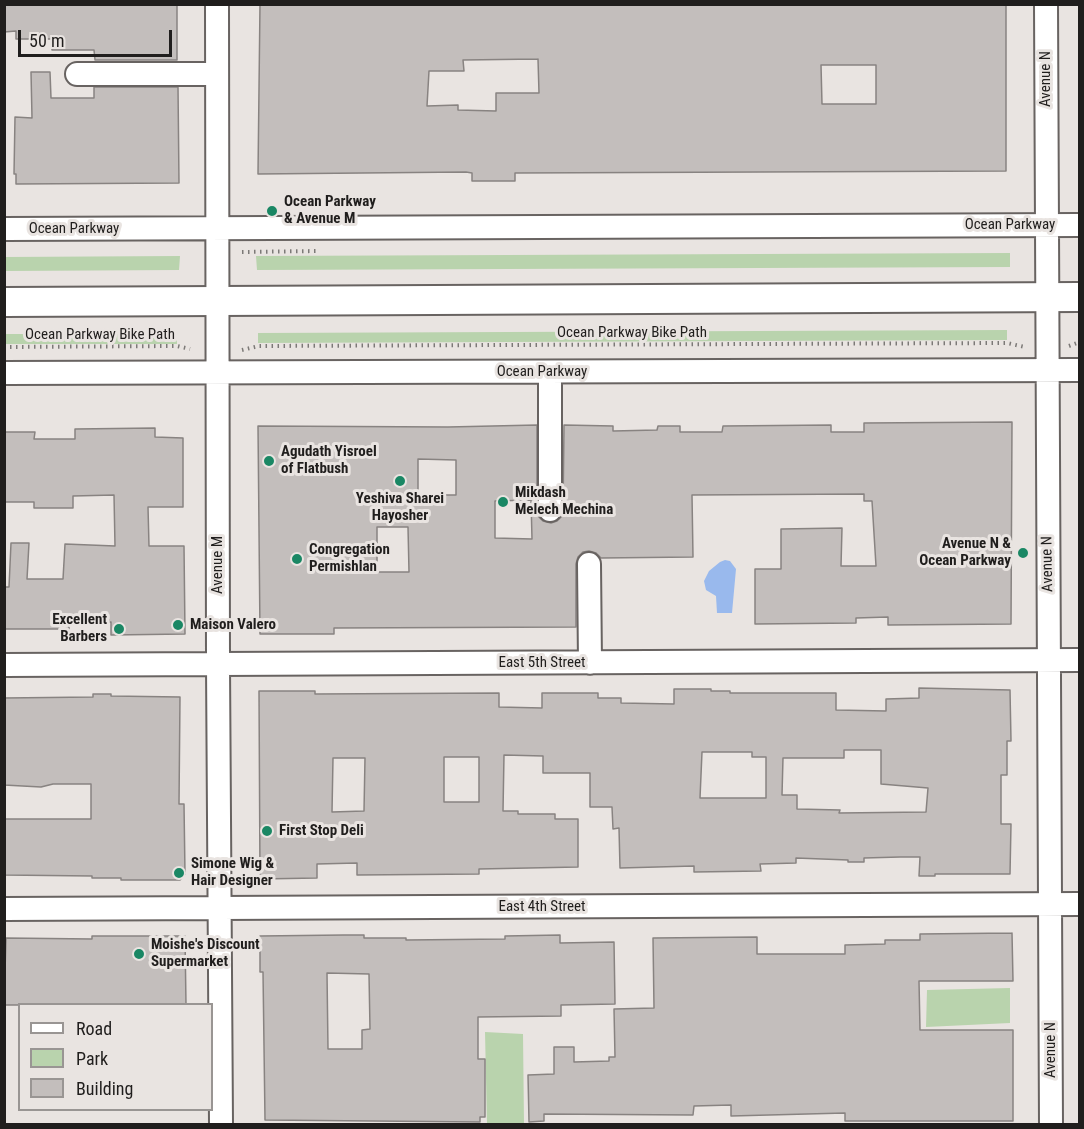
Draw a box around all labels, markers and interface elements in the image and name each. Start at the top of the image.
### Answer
scale bar [21,18,176,56]
text: 50 m [29,30,64,51]
street label: Avenue N [1037,51,1055,107]
place label: Ocean Parkway & Avenue M [284,193,376,228]
marker: Ocean Parkway & Avenue M [265,204,279,218]
street label: Ocean Parkway [965,216,1055,234]
street label: Ocean Parkway [29,220,119,238]
street label: Ocean Parkway Bike Path [557,324,707,342]
street label: Ocean Parkway Bike Path [25,326,175,344]
street label: Ocean Parkway [497,363,587,381]
place label: Agudath Yisroel of Flatbush [281,443,377,478]
marker: Agudath Yisroel of Flatbush [262,454,276,468]
marker: Yeshiva Sharei Hayosher [393,474,407,488]
place label: Mikdash Melech Mechina [515,484,613,519]
place label: Yeshiva Sharei Hayosher [356,490,444,525]
marker: Mikdash Melech Mechina [496,495,510,509]
place label: Avenue N & Ocean Parkway [919,535,1011,570]
street label: Avenue M [209,536,227,594]
street label: Avenue N [1039,536,1057,592]
place label: Congregation Permishlan [309,541,390,576]
marker: Avenue N & Ocean Parkway [1016,546,1030,560]
marker: Congregation Permishlan [290,552,304,566]
place label: Excellent Barbers [52,611,107,646]
place label: Maison Valero [190,616,276,634]
marker: Maison Valero [171,618,185,632]
marker: Excellent Barbers [112,622,126,636]
street label: East 5th Street [498,654,586,672]
place label: First Stop Deli [279,822,364,840]
marker: First Stop Deli [260,824,274,838]
place label: Simone Wig & Hair Designer [191,855,274,890]
marker: Simone Wig & Hair Designer [172,866,186,880]
street label: East 4th Street [498,898,586,916]
place label: Moishe's Discount Supermarket [151,936,260,971]
marker: Moishe's Discount Supermarket [132,947,146,961]
legend [18,1003,213,1111]
text: Road [76,1018,112,1039]
street label: Avenue N [1042,1022,1060,1078]
text: Park [76,1048,108,1069]
text: Building [76,1078,133,1099]

